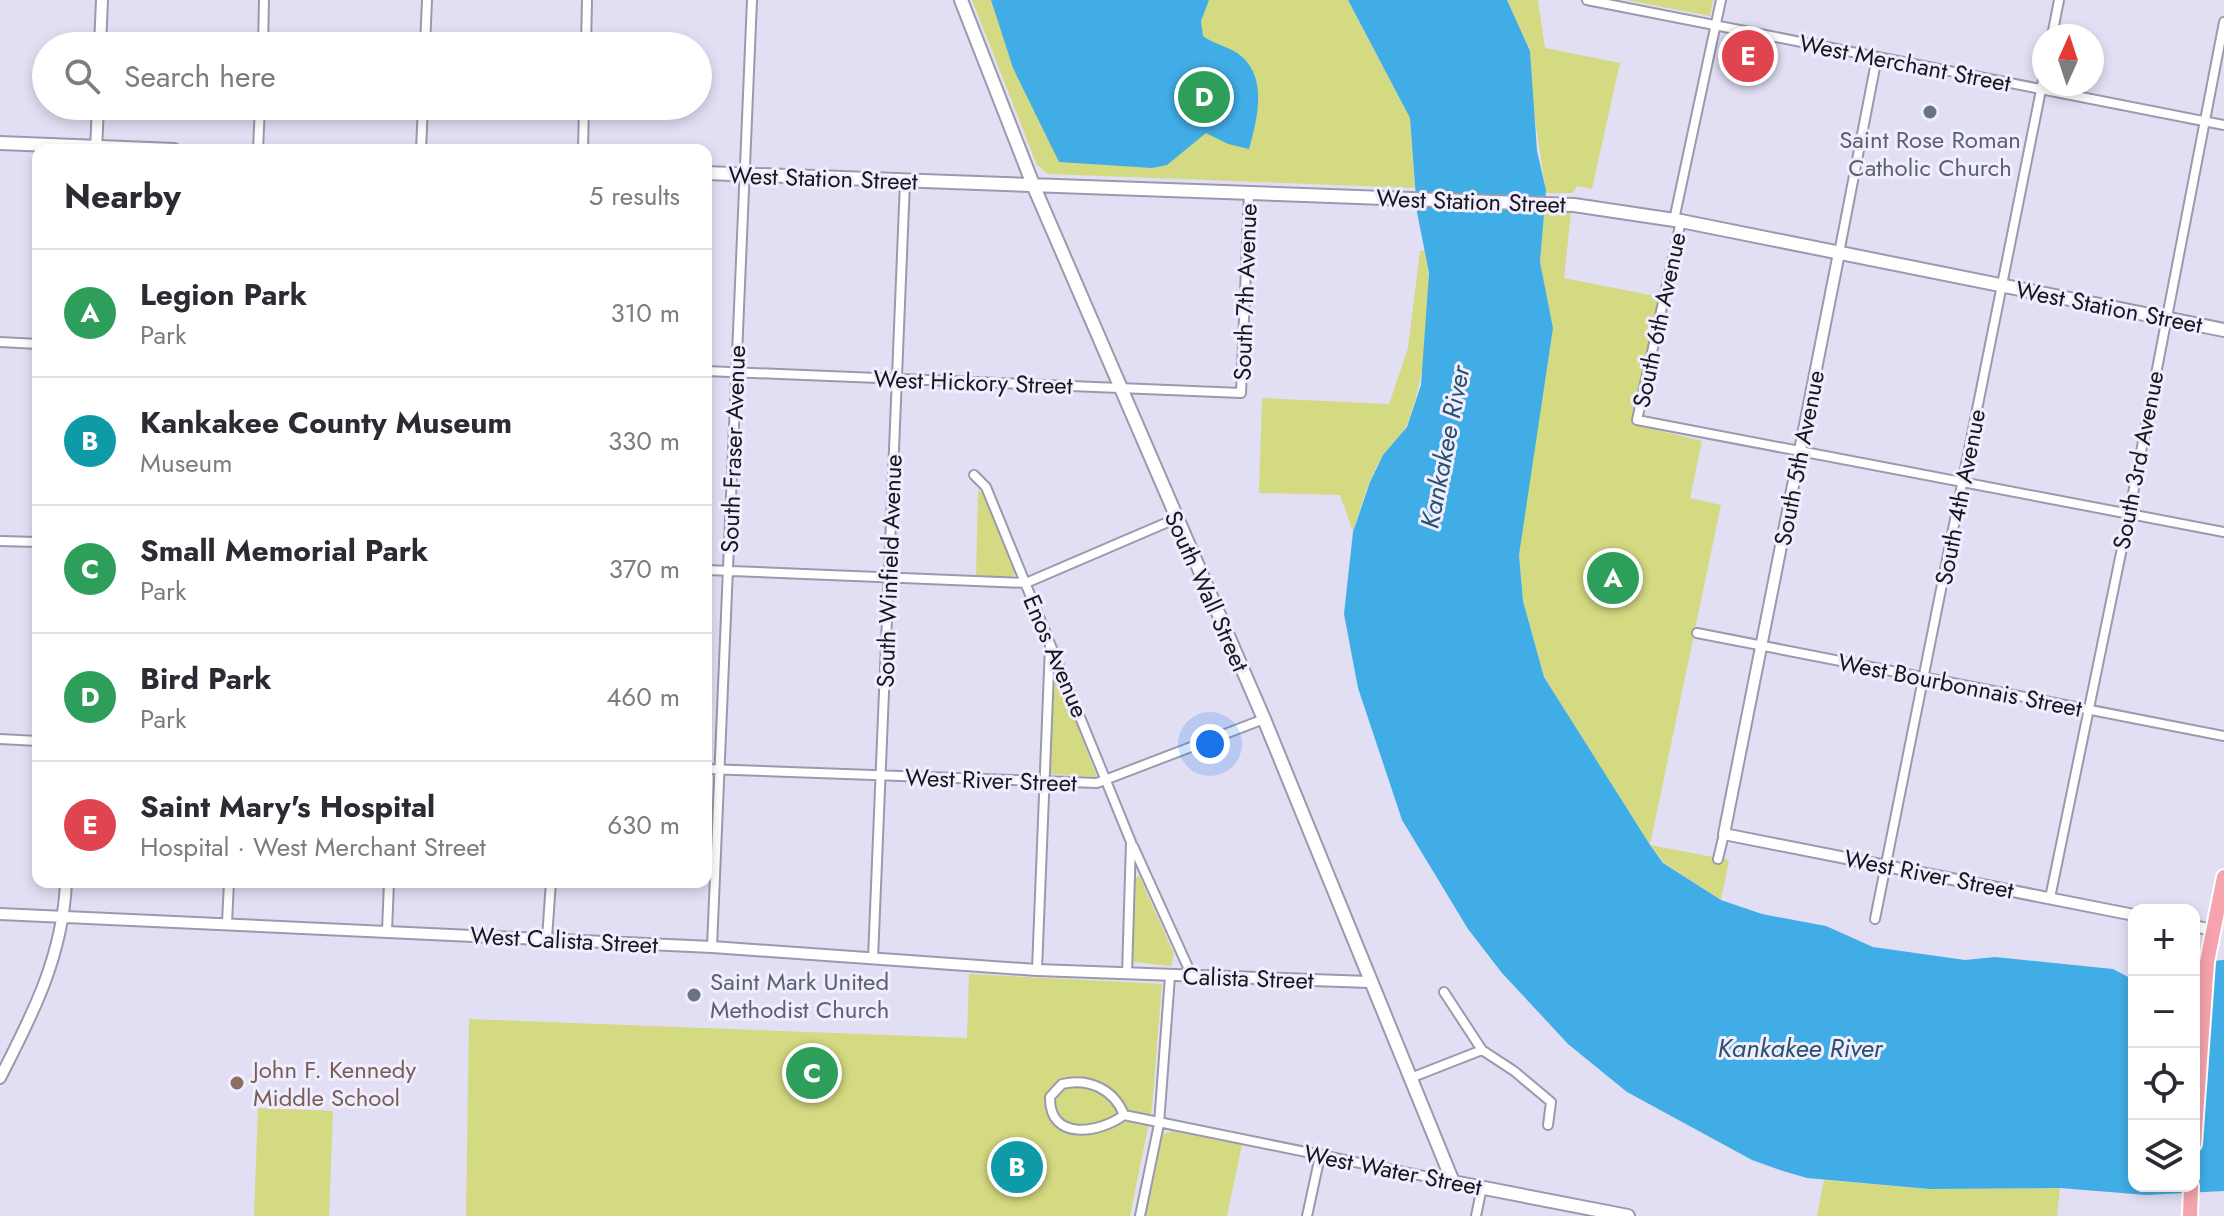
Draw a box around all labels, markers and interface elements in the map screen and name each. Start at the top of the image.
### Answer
north arrow [2032,24,2104,96]
street label: West Merchant Street [1796,25,2014,101]
pin: E [1722,26,1774,86]
search box [32,32,712,120]
icon: search [60,54,104,98]
text: Search here [124,55,276,98]
pin: D [1178,67,1230,127]
marker: Saint Rose Roman Catholic Church [1921,103,1939,121]
place label: Saint Rose Roman Catholic Church [1839,122,2021,185]
street label: West Station Street [728,157,919,199]
text: Nearby [64,172,181,221]
text: 5 results [589,177,680,215]
street label: West Station Street [1376,180,1567,222]
street label: South 7th Avenue [1224,203,1266,381]
street label: South 6th Avenue [1623,229,1695,411]
street label: West Station Street [2013,272,2206,342]
text: Legion Park [140,273,307,316]
text: A [80,294,100,332]
text: 310 m [610,294,680,332]
text: Park [140,316,186,354]
street label: South Fraser Avenue [712,344,754,554]
street label: West Hickory Street [873,361,1073,403]
water label: Kankakee River [1411,361,1480,532]
street label: South 5th Avenue [1765,367,1833,549]
street label: South 3rd Avenue [2104,368,2172,552]
text: Kankakee County Museum [140,401,512,444]
street label: South 4th Avenue [1926,406,1994,588]
text: B [81,422,99,460]
text: 330 m [608,422,680,460]
text: Museum [140,444,233,482]
street label: South Winfield Avenue [867,454,911,688]
street label: South Wall Street [1156,505,1258,677]
text: Small Memorial Park [140,529,428,572]
pin: A [1587,548,1639,608]
text: C [81,550,99,588]
text: 370 m [609,550,680,588]
text: Park [140,572,186,610]
street label: Enos Avenue [1014,589,1098,723]
street label: West Bourbonnais Street [1835,644,2085,726]
text: Bird Park [140,657,272,700]
text: D [80,678,100,716]
text: 460 m [606,678,680,716]
text: Park [140,700,186,738]
your location [1190,724,1230,764]
street label: West River Street [905,760,1078,800]
text: Saint Mary's Hospital [140,785,435,828]
text: E [82,806,98,844]
text: 630 m [607,806,680,844]
text: Hospital · West Merchant Street [140,828,486,866]
street label: West River Street [1841,840,2017,908]
map controls [2128,904,2200,1192]
button: + [2128,904,2200,976]
street label: West Calista Street [469,918,659,962]
street label: Calista Street [1182,958,1314,998]
place label: Saint Mark United Methodist Church [710,964,889,1027]
button: − [2128,976,2200,1048]
marker: Saint Mark United Methodist Church [685,986,703,1004]
water label: Kankakee River [1718,1029,1884,1067]
pin: C [786,1043,838,1103]
button: locate [2128,1048,2200,1120]
place label: John F. Kennedy Middle School [250,1052,416,1115]
marker: John F. Kennedy Middle School [228,1074,246,1092]
button: layers [2128,1120,2200,1192]
street label: West Water Street [1301,1136,1485,1204]
pin: B [991,1137,1043,1197]

